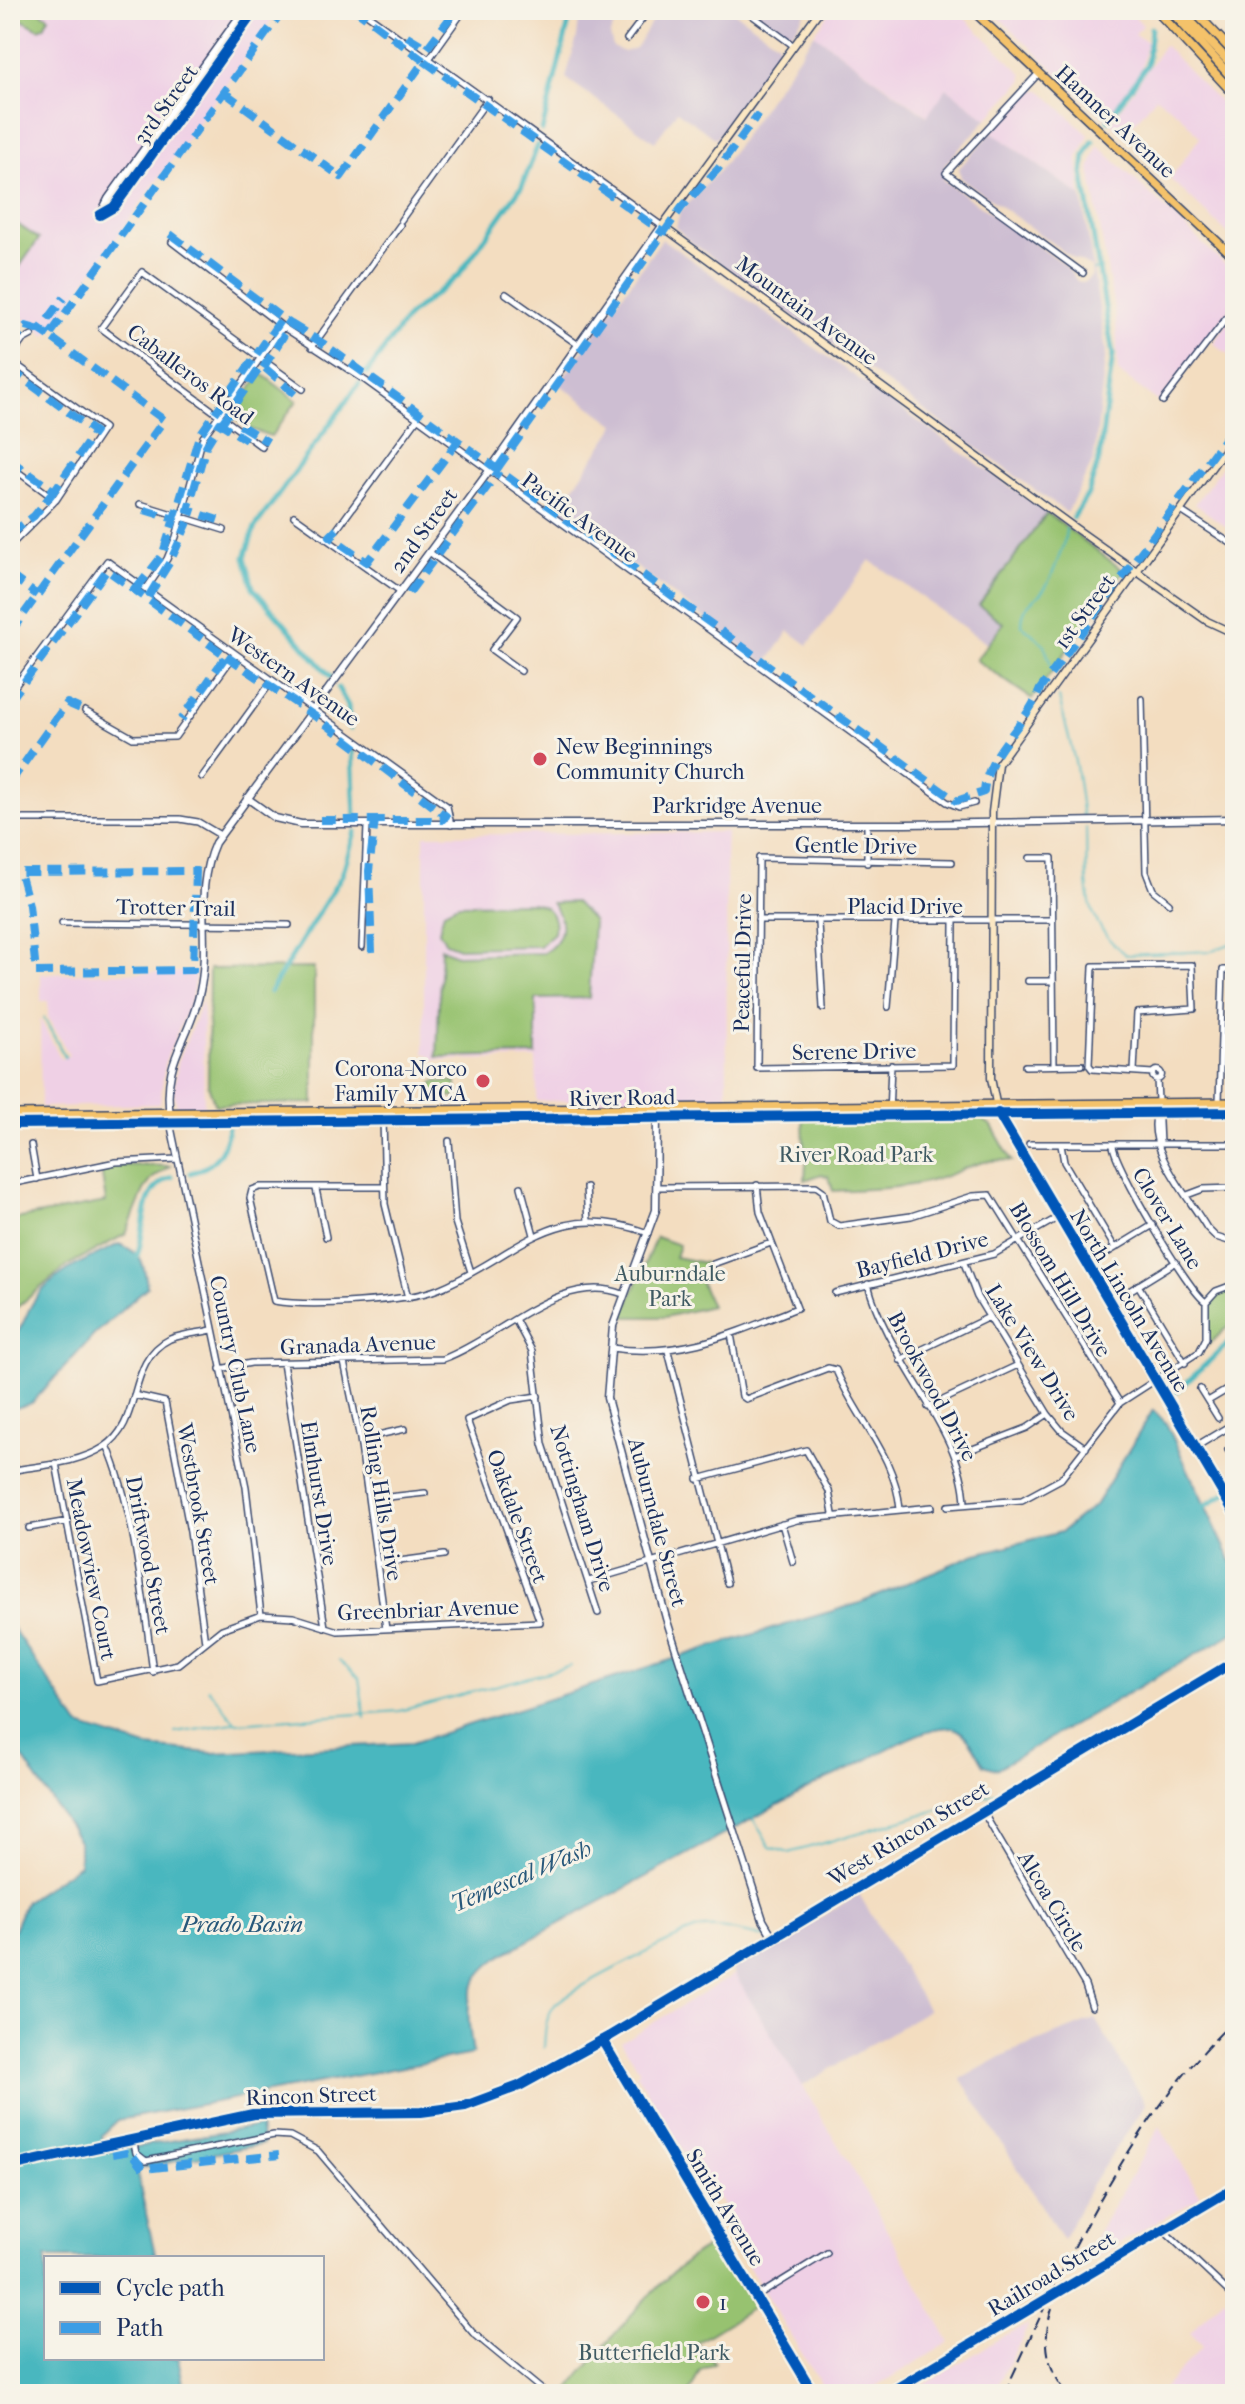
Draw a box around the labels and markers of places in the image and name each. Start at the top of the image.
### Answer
place label: New Beginnings Community Church [556,734,745,785]
marker: New Beginnings Community Church [531,750,549,768]
place label: Corona-Norco Family YMCA [334,1056,468,1107]
marker: Corona-Norco Family YMCA [474,1072,492,1090]
place label: 1 [719,2290,727,2316]
marker: 1 [694,2293,712,2311]

